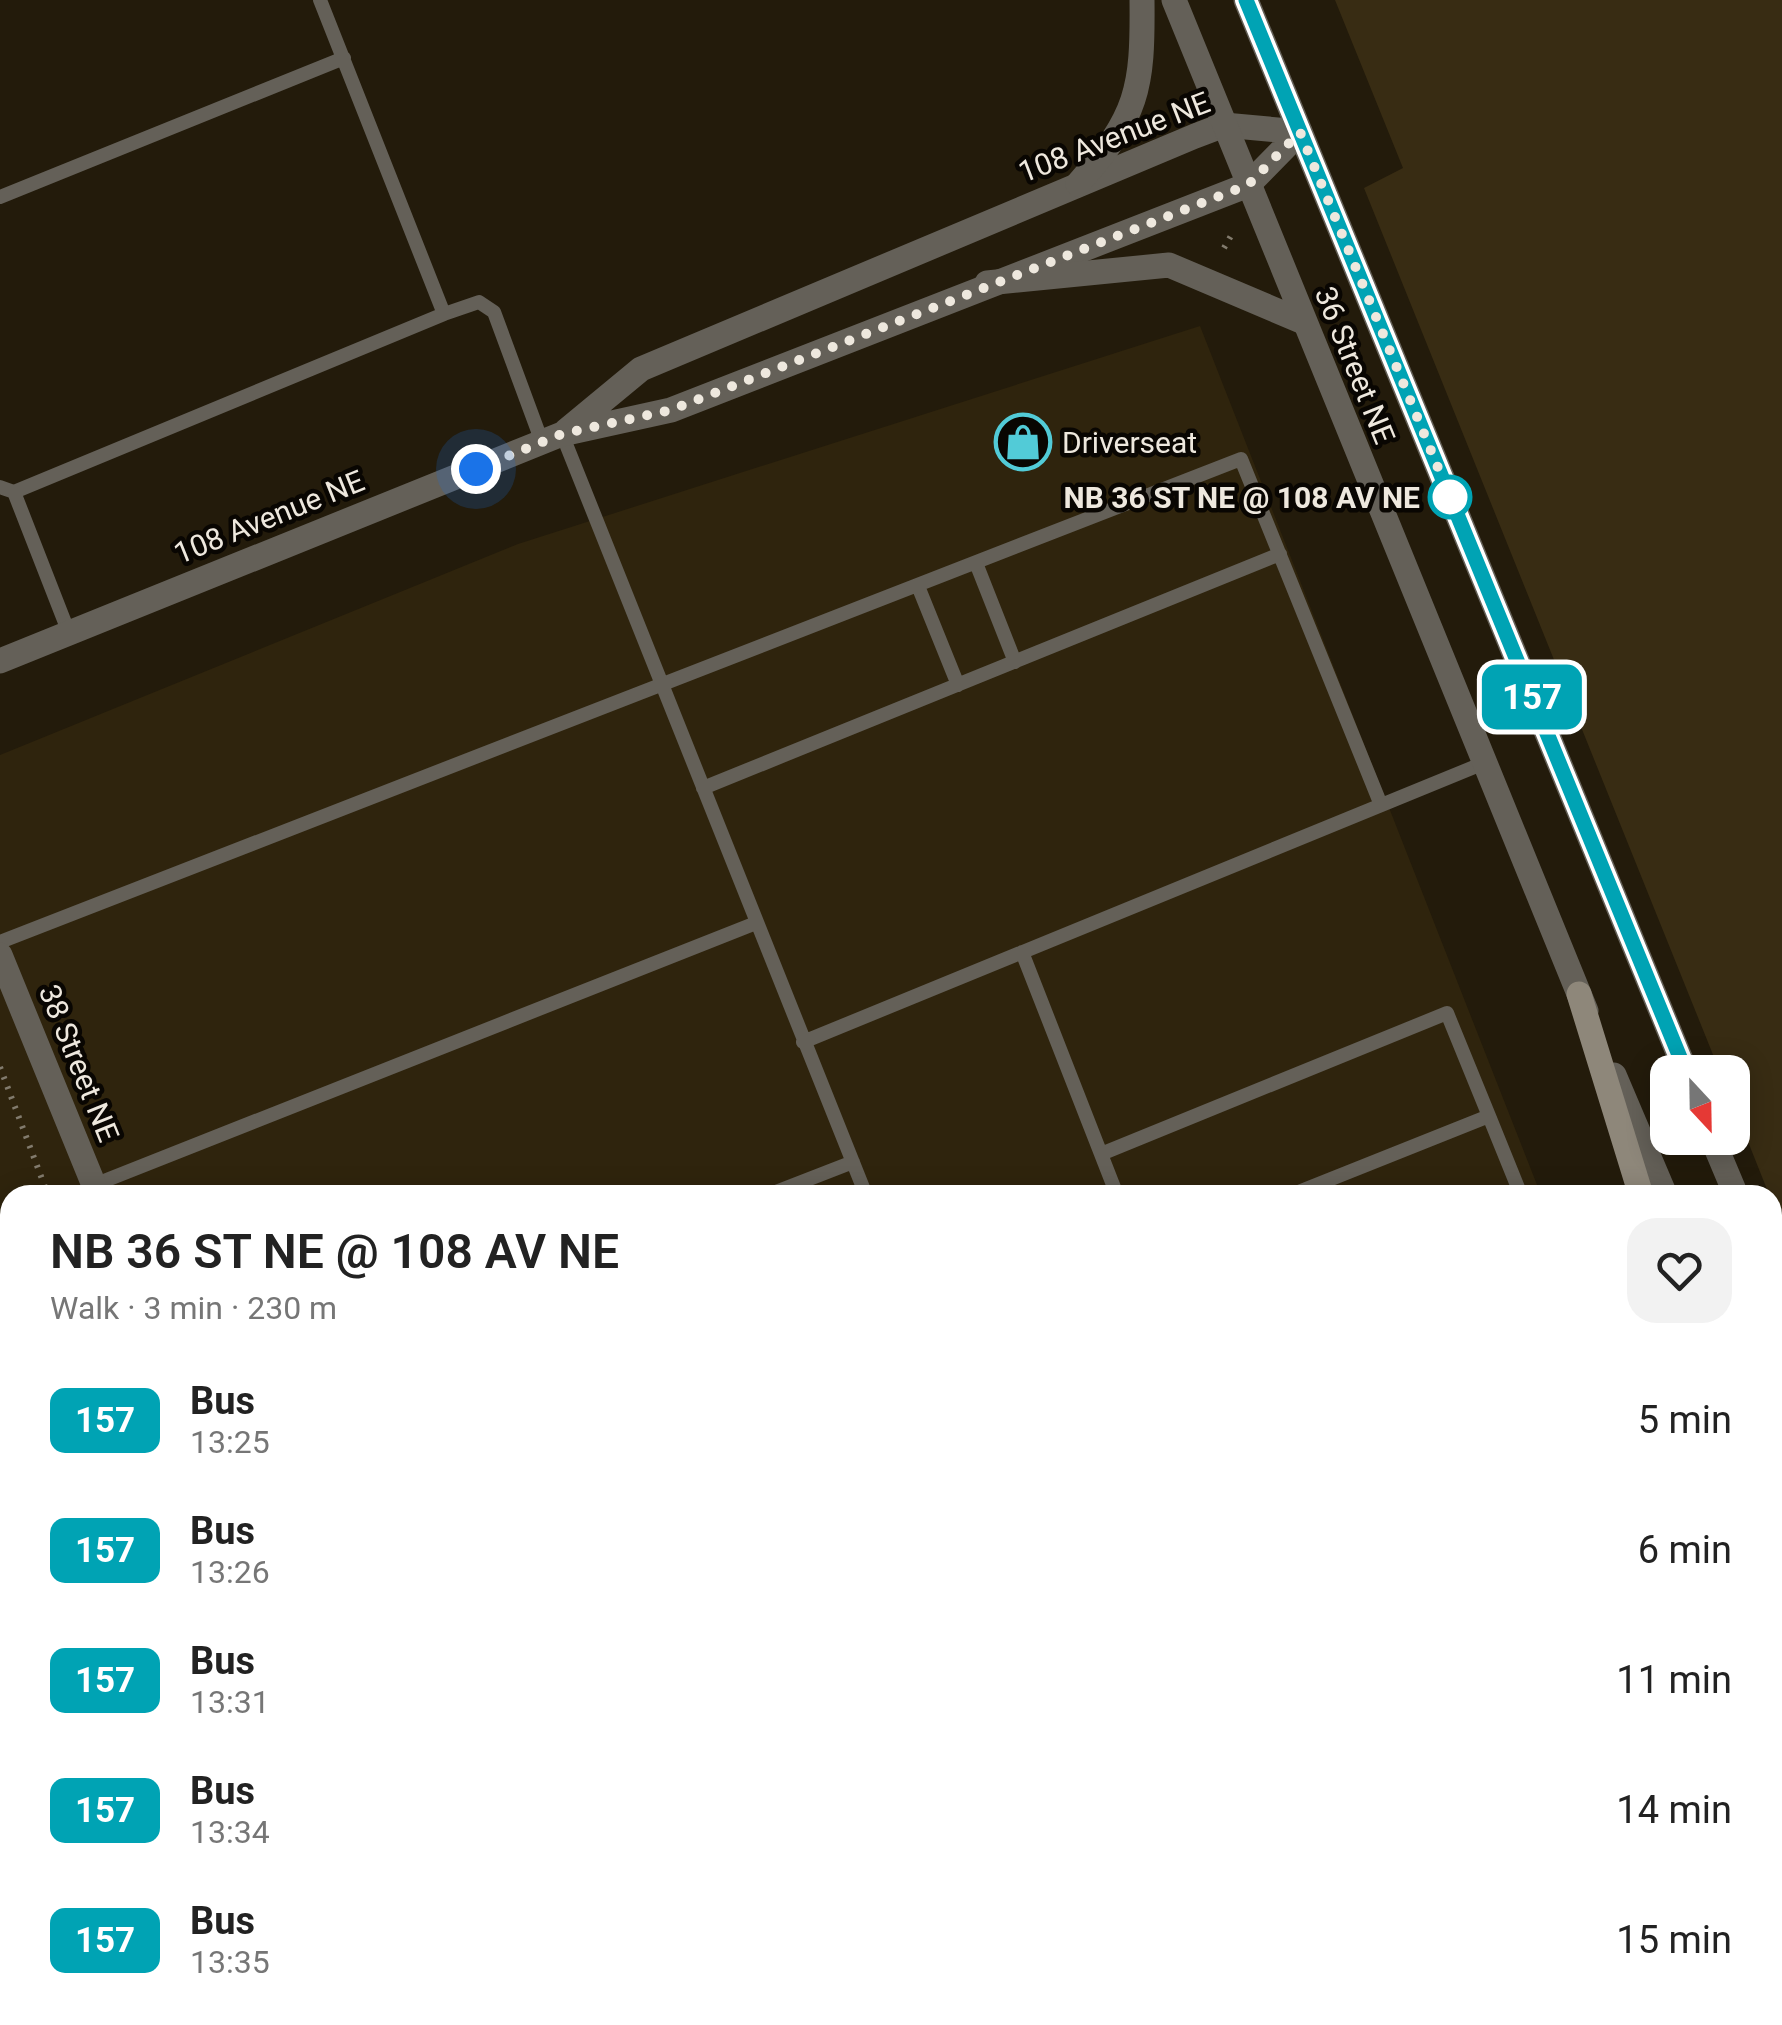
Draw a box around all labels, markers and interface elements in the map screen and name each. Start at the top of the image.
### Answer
street label: 108 Avenue NE [1013,84,1215,190]
street label: 36 Street NE [1308,281,1402,449]
shop icon: Driverseat [993,412,1053,472]
place label: Driverseat [1062,425,1197,460]
your location [451,444,501,494]
street label: 108 Avenue NE [169,463,369,571]
marker: NB 36 ST NE @ 108 AV NE [1429,476,1471,518]
place label: NB 36 ST NE @ 108 AV NE [1064,480,1420,515]
line badge: 157 [1474,664,1590,730]
text: 157 [1502,677,1562,718]
street label: 38 Street NE [32,979,126,1147]
north arrow [1650,1055,1750,1155]
map controls [1650,1055,1750,1155]
button: heart [1627,1218,1732,1323]
text: NB 36 ST NE @ 108 AV NE [50,1223,619,1280]
text: Walk · 3 min · 230 m [50,1289,337,1327]
text: Bus [190,1379,255,1423]
text: 5 min [1638,1398,1732,1442]
text: 157 [75,1400,135,1441]
text: 13:25 [190,1423,270,1461]
text: Bus [190,1509,255,1553]
text: 6 min [1638,1528,1732,1572]
text: 157 [75,1530,135,1571]
text: 13:26 [190,1553,270,1591]
text: Bus [190,1639,255,1683]
text: 11 min [1616,1658,1732,1702]
text: 157 [75,1660,135,1701]
text: 13:31 [190,1683,270,1721]
text: Bus [190,1769,255,1813]
text: 14 min [1616,1788,1732,1832]
text: 157 [75,1790,135,1831]
text: 13:34 [190,1813,270,1851]
text: Bus [190,1899,255,1943]
text: 15 min [1616,1918,1732,1962]
text: 157 [75,1920,135,1961]
text: 13:35 [190,1943,270,1981]

